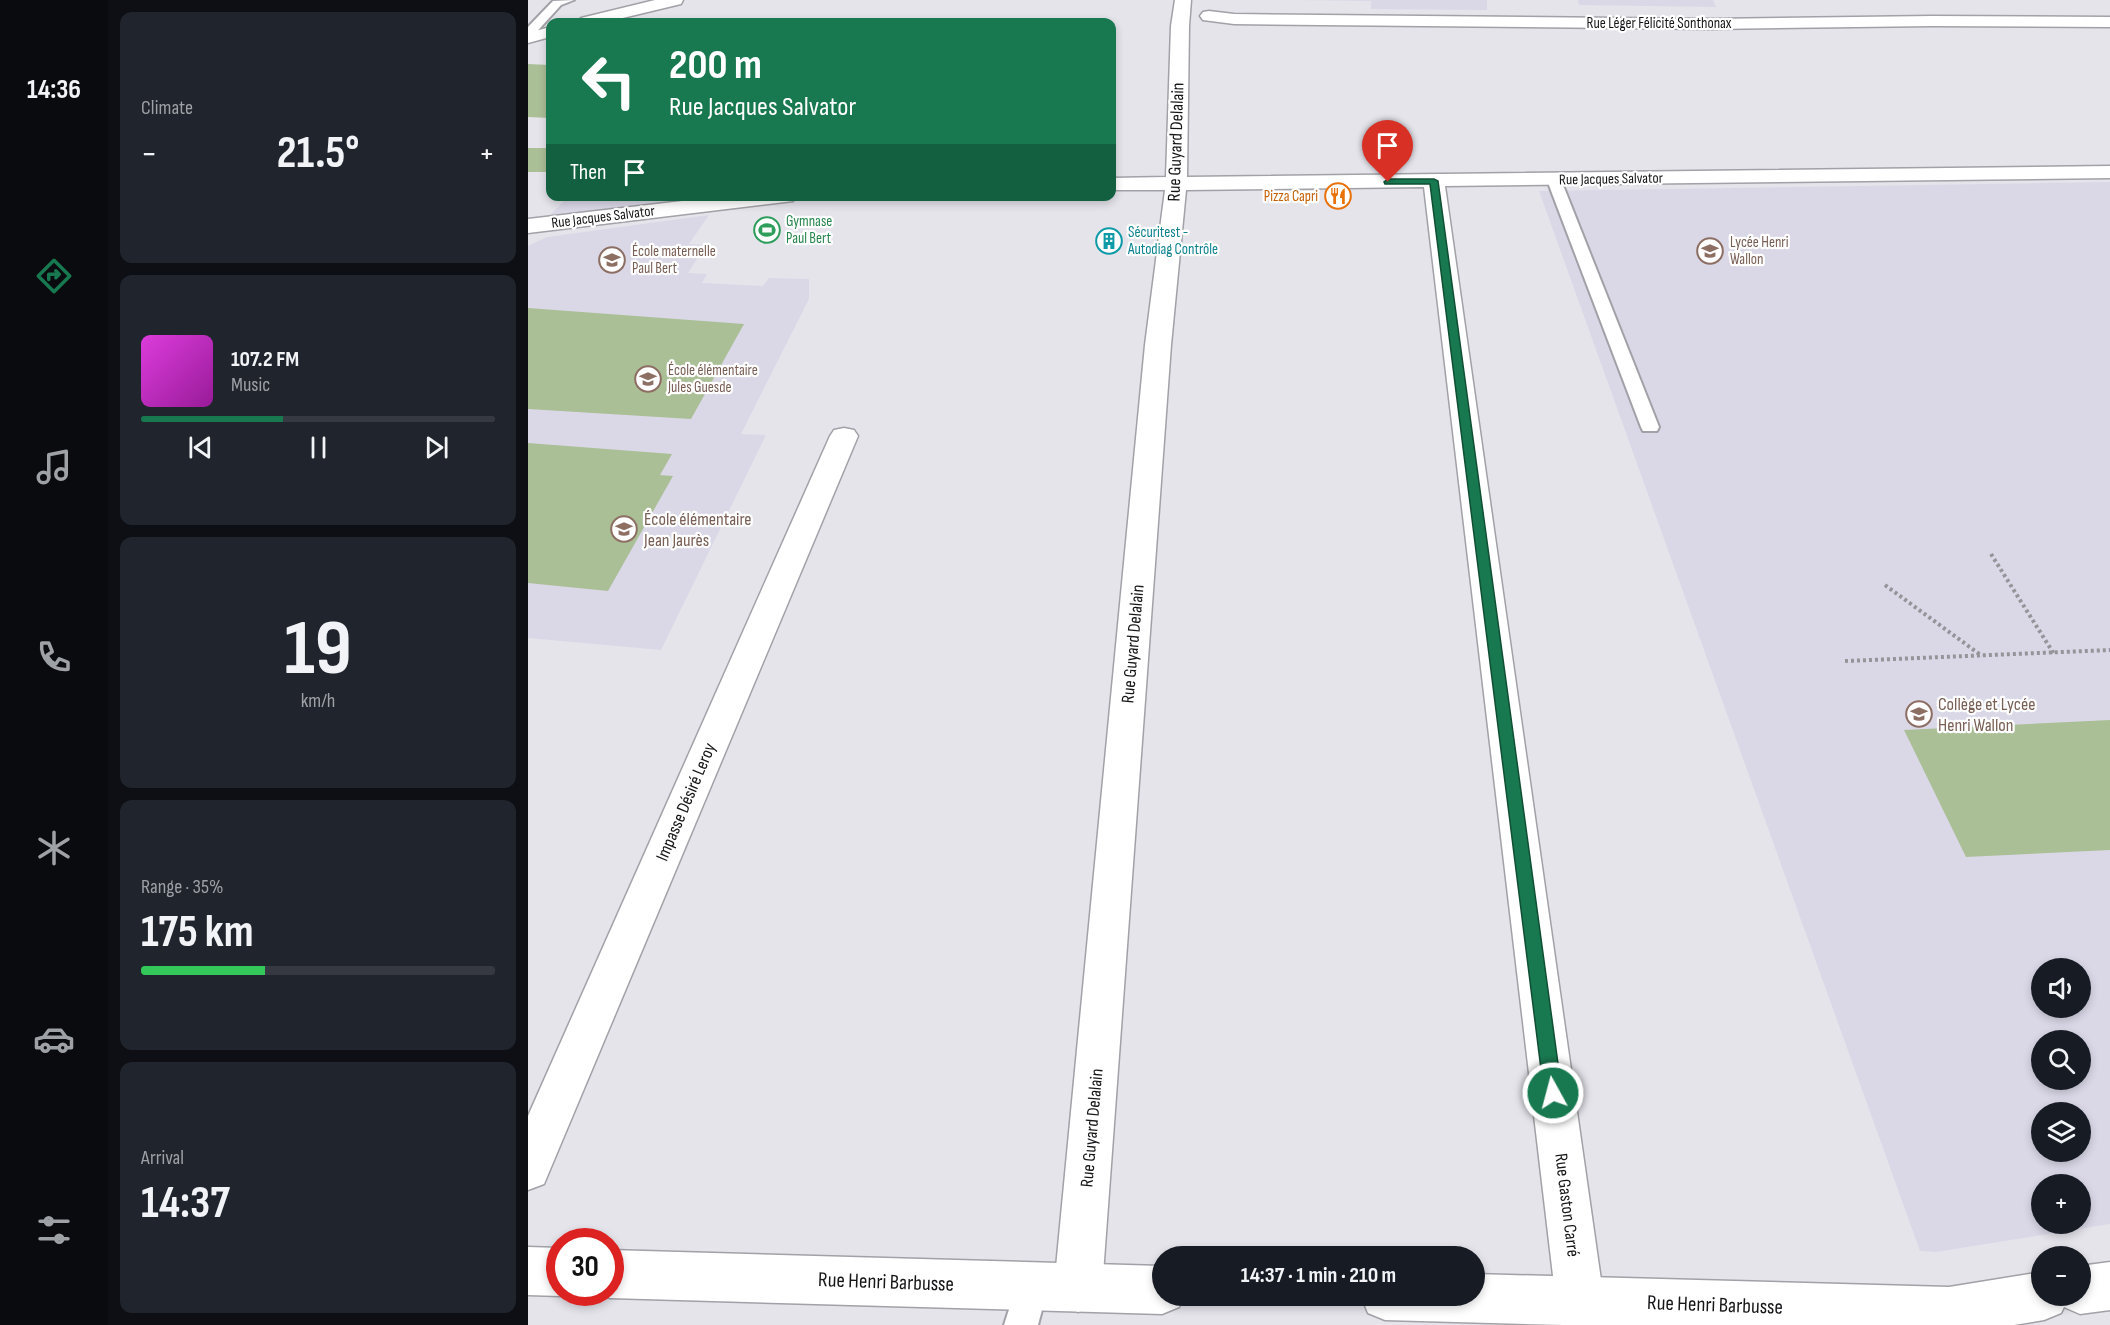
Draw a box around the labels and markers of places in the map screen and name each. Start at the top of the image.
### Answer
pin [1362,120,1413,182]
restaurant icon: Pizza Capri [1323,181,1353,211]
place label: Pizza Capri [1264,187,1318,206]
place label: Gymnase Paul Bert [786,212,832,248]
sports icon: Gymnase Paul Bert [752,215,782,245]
place label: Sécuritest - Autodiag Contrôle [1127,223,1218,259]
building icon: Sécuritest - Autodiag Contrôle [1094,226,1124,256]
place label: Lycée Henri Wallon [1730,233,1789,269]
school or university icon: Lycée Henri Wallon [1695,236,1725,266]
place label: École maternelle Paul Bert [632,242,716,278]
school or university icon: École maternelle Paul Bert [597,245,627,275]
place label: École élémentaire Jules Guesde [667,361,758,397]
school or university icon: École élémentaire Jules Guesde [633,364,663,394]
place label: École élémentaire Jean Jaurès [643,509,752,551]
school or university icon: École élémentaire Jean Jaurès [609,514,639,544]
place label: Collège et Lycée Henri Wallon [1938,694,2035,736]
school or university icon: Collège et Lycée Henri Wallon [1904,699,1934,729]

